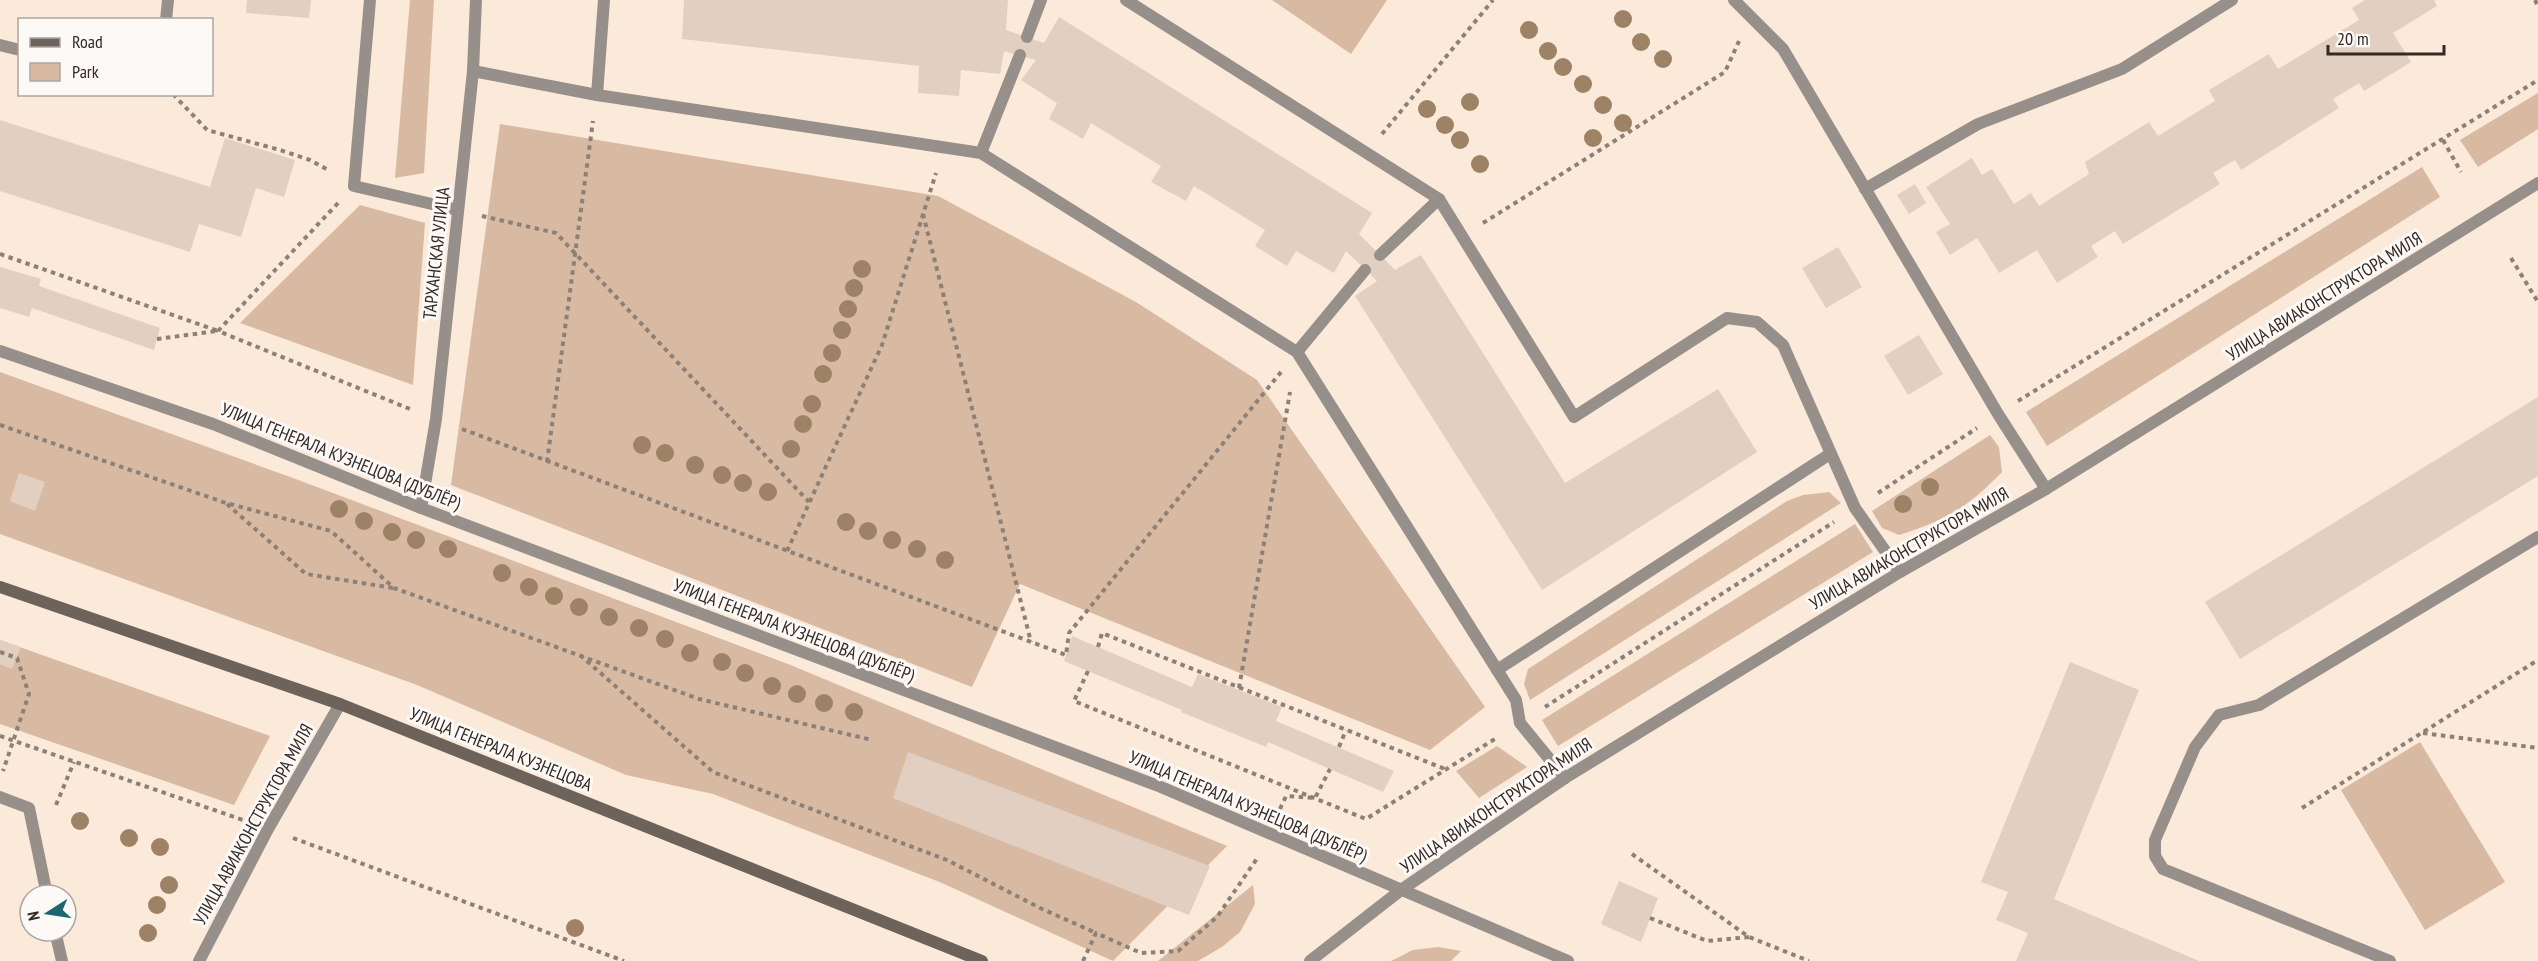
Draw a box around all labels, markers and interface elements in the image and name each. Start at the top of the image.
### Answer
legend [18,18,213,96]
scale bar [2328,18,2444,56]
text: 20 m [2337,27,2369,50]
text: Road [72,30,103,53]
text: Park [72,60,99,83]
street label: ТАРХАНСКАЯ УЛИЦА [418,185,454,320]
street label: УЛИЦА АВИАКОНСТРУКТОРА МИЛЯ [2222,226,2426,366]
street label: УЛИЦА ГЕНЕРАЛА КУЗНЕЦОВА (ДУБЛЁР) [218,397,465,515]
street label: УЛИЦА АВИАКОНСТРУКТОРА МИЛЯ [1805,481,2013,615]
street label: УЛИЦА ГЕНЕРАЛА КУЗНЕЦОВА (ДУБЛЁР) [670,573,919,687]
street label: УЛИЦА ГЕНЕРАЛА КУЗНЕЦОВА [406,702,596,796]
street label: УЛИЦА АВИАКОНСТРУКТОРА МИЛЯ [188,719,318,929]
street label: УЛИЦА АВИАКОНСТРУКТОРА МИЛЯ [1396,732,1596,878]
street label: УЛИЦА ГЕНЕРАЛА КУЗНЕЦОВА (ДУБЛЁР) [1125,745,1371,867]
north arrow [18,883,78,943]
text: N [23,910,44,922]

